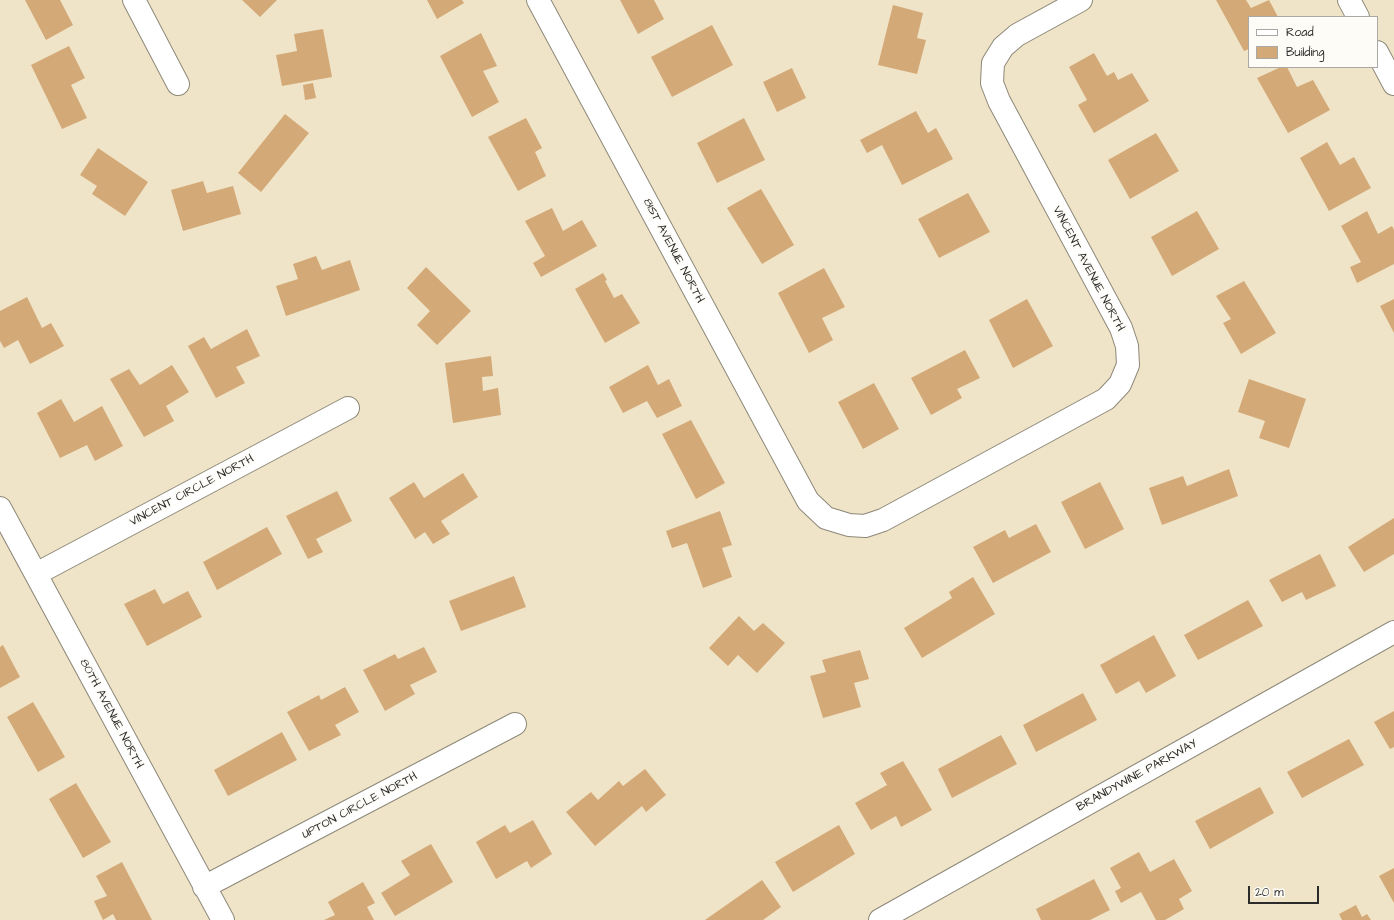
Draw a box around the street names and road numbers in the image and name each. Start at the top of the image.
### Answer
street label: 81ST AVENUE NORTH [639,196,707,306]
street label: VINCENT AVENUE NORTH [1049,204,1127,334]
street label: VINCENT CIRCLE NORTH [127,452,257,530]
street label: 80TH AVENUE NORTH [76,657,146,771]
street label: BRANDYWINE PARKWAY [1074,737,1200,815]
street label: UPTON CIRCLE NORTH [300,769,420,843]

